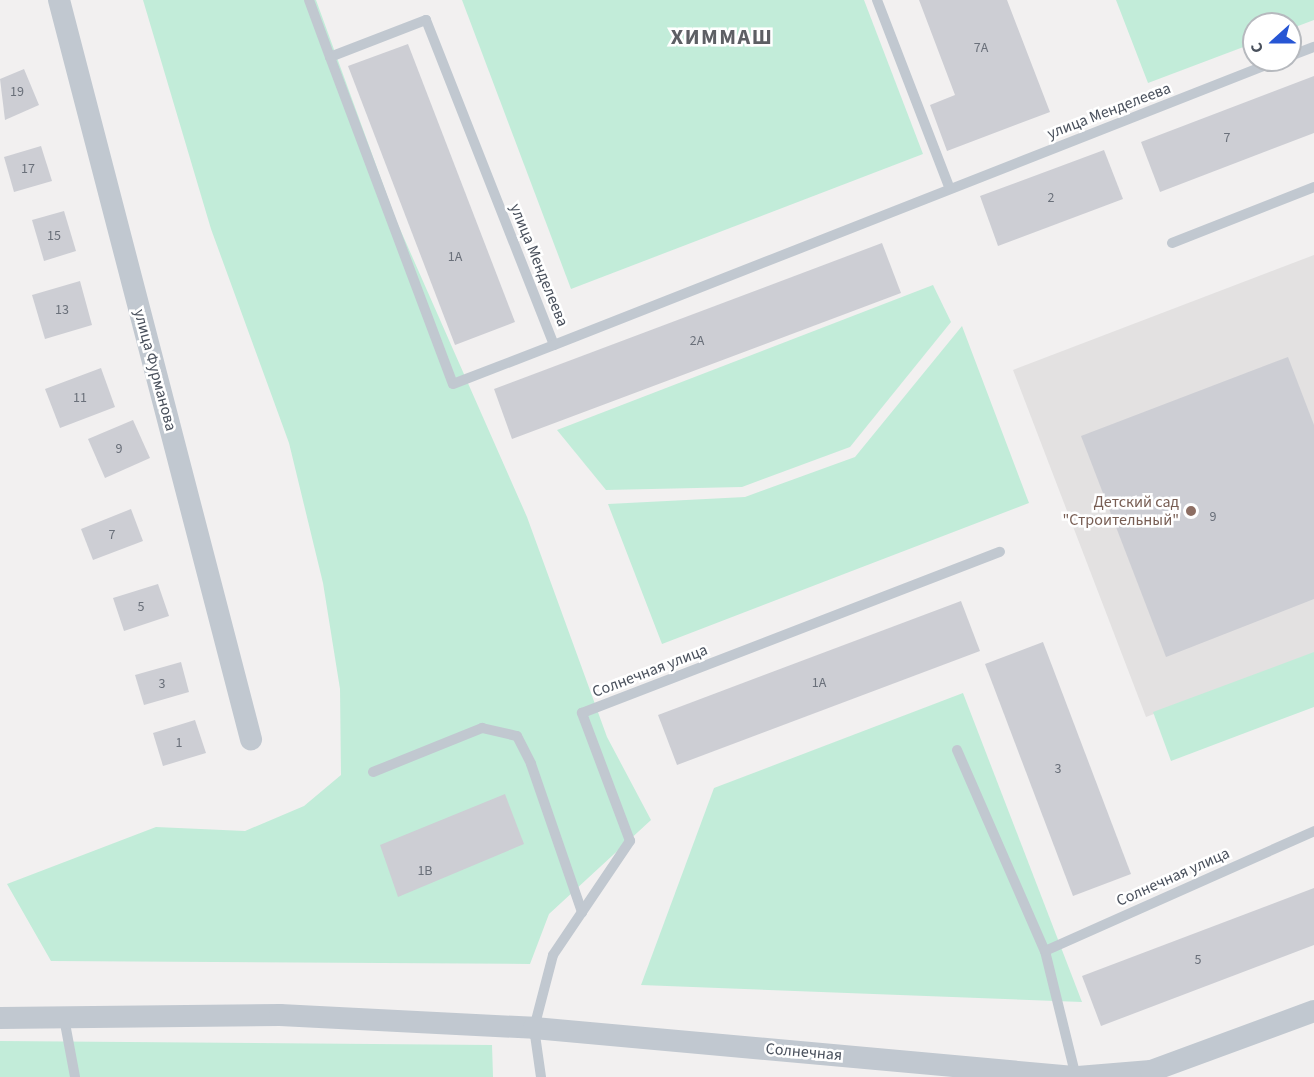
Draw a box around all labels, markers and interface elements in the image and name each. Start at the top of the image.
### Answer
north arrow [1242,12,1302,72]
district label: ХИММАШ [671,25,773,51]
text: С [1245,39,1269,56]
house number: 7А [974,40,988,56]
street label: улица Менделеева [1045,79,1173,143]
house number: 19 [10,84,24,100]
house number: 7 [1224,130,1230,146]
house number: 17 [21,161,35,177]
house number: 2 [1048,190,1054,206]
street label: улица Менделеева [506,201,572,329]
house number: 15 [47,228,61,244]
house number: 1А [448,249,462,265]
house number: 13 [55,302,69,318]
street label: улица Фурманова [130,307,180,433]
house number: 2А [690,333,704,349]
house number: 11 [73,390,87,406]
house number: 9 [116,441,122,457]
place label: Детский сад "Строительный" [1062,492,1179,530]
marker: Детский сад "Строительный" [1184,504,1198,518]
house number: 9 [1210,509,1216,525]
house number: 7 [109,527,115,543]
house number: 5 [138,599,144,615]
street label: Солнечная улица [590,640,710,702]
house number: 1А [812,675,826,691]
house number: 3 [159,676,165,692]
house number: 1 [176,735,182,751]
house number: 3 [1055,761,1061,777]
street label: Солнечная улица [1113,843,1233,911]
house number: 1В [417,863,433,879]
house number: 5 [1195,952,1201,968]
street label: Солнечная [765,1039,843,1065]

